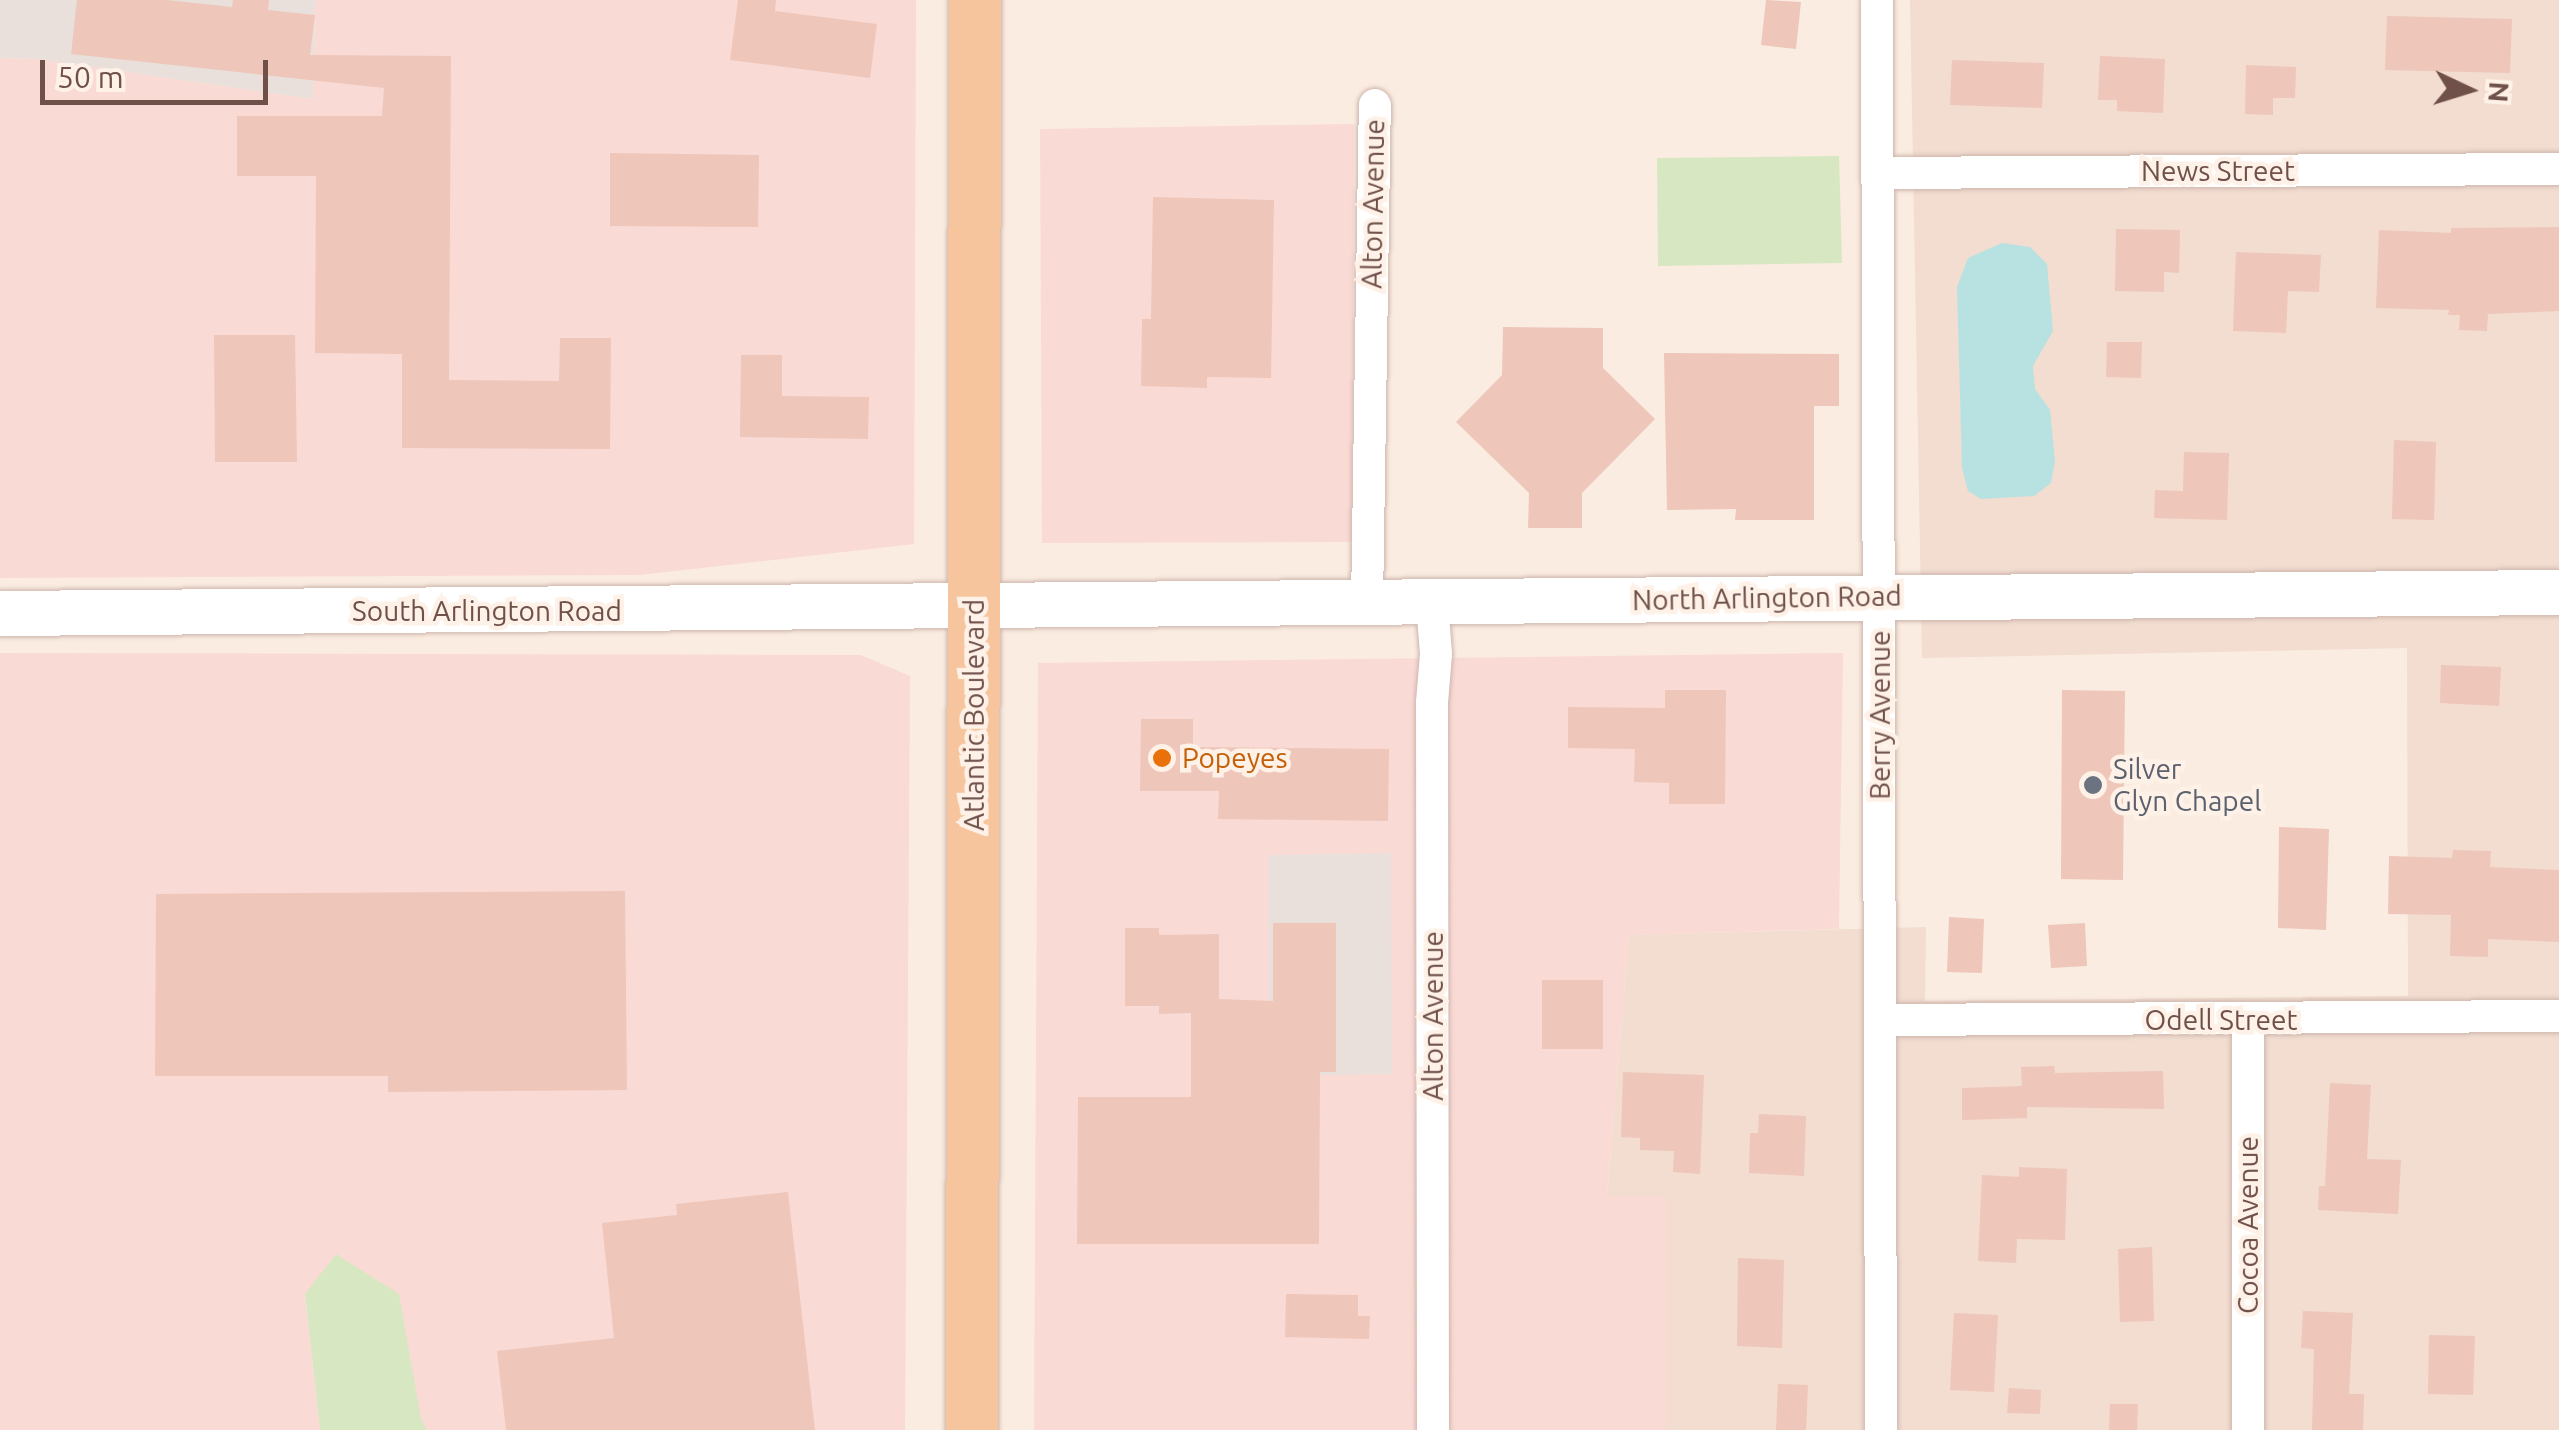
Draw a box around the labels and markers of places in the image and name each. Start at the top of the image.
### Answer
place label: Popeyes [1182,741,1288,775]
marker: Popeyes [1151,747,1173,769]
place label: Silver Glyn Chapel [2113,752,2261,818]
marker: Silver Glyn Chapel [2082,774,2104,796]

